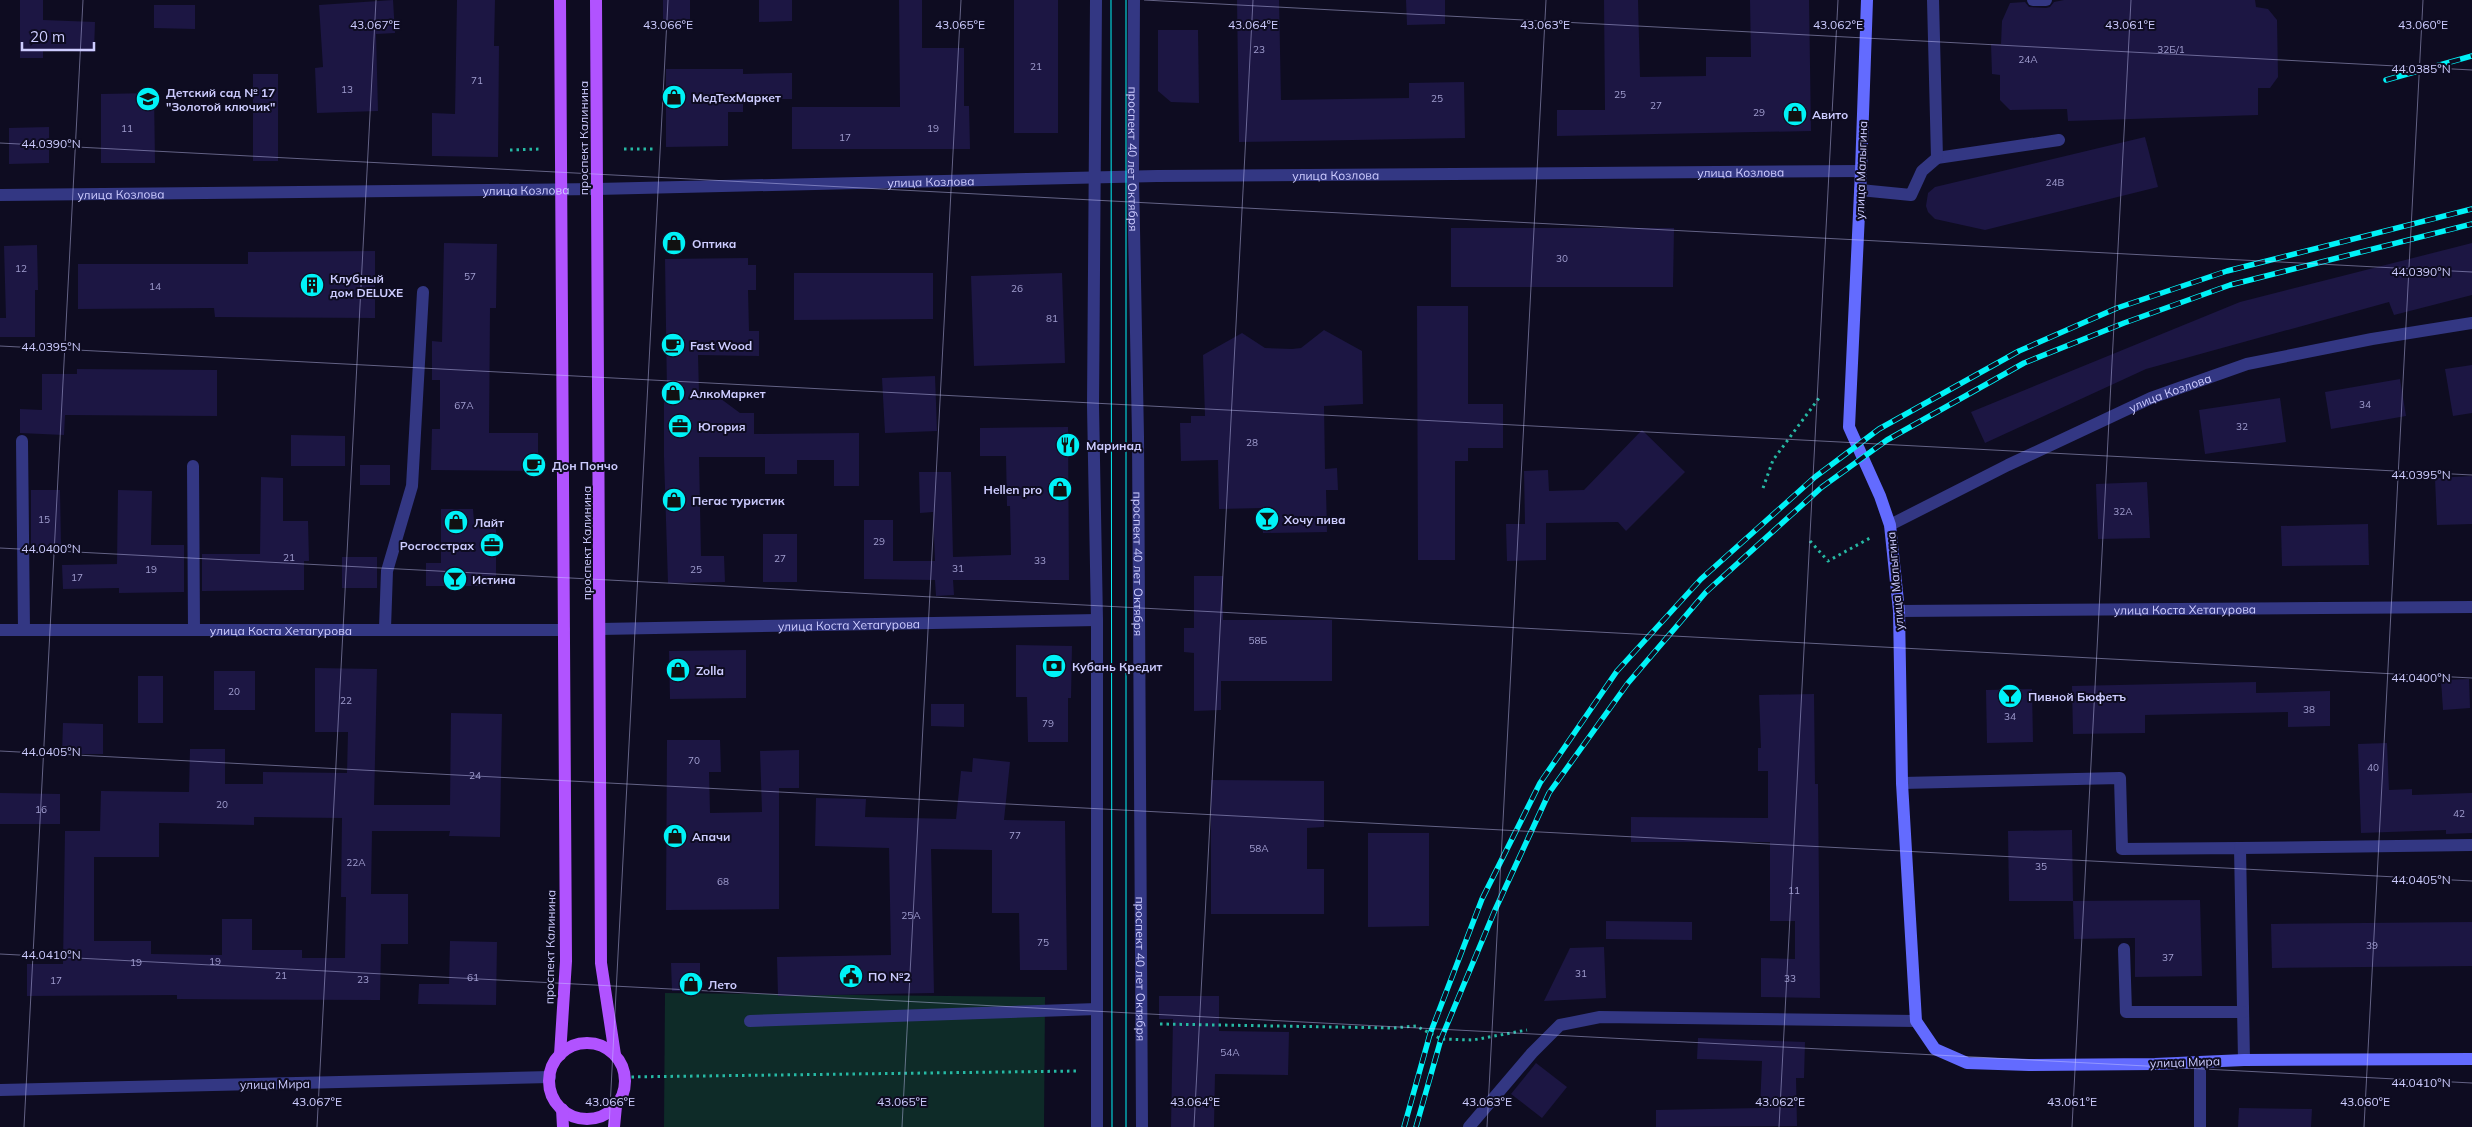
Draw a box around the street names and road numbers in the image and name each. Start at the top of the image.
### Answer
street label: проспект Калинина [576,81,591,195]
street label: проспект 40 лет Октября [1125,86,1142,232]
street label: улица Малыгина [1852,120,1870,220]
street label: улица Козлова [1697,164,1784,180]
street label: улица Козлова [1292,167,1379,183]
street label: улица Козлова [887,173,975,190]
street label: улица Козлова [482,182,570,198]
street label: улица Козлова [77,186,165,202]
street label: улица Козлова [2126,370,2213,415]
street label: проспект Калинина [579,486,594,600]
street label: проспект 40 лет Октября [1131,491,1147,636]
street label: улица Малыгина [1883,531,1907,631]
street label: улица Коста Хетагурова [2114,601,2256,617]
street label: улица Коста Хетагурова [778,616,920,633]
street label: улица Коста Хетагурова [210,623,352,638]
street label: проспект Калинина [542,890,558,1004]
street label: проспект 40 лет Октября [1133,896,1149,1041]
street label: улица Мира [2150,1053,2220,1071]
street label: улица Мира [240,1076,310,1092]

